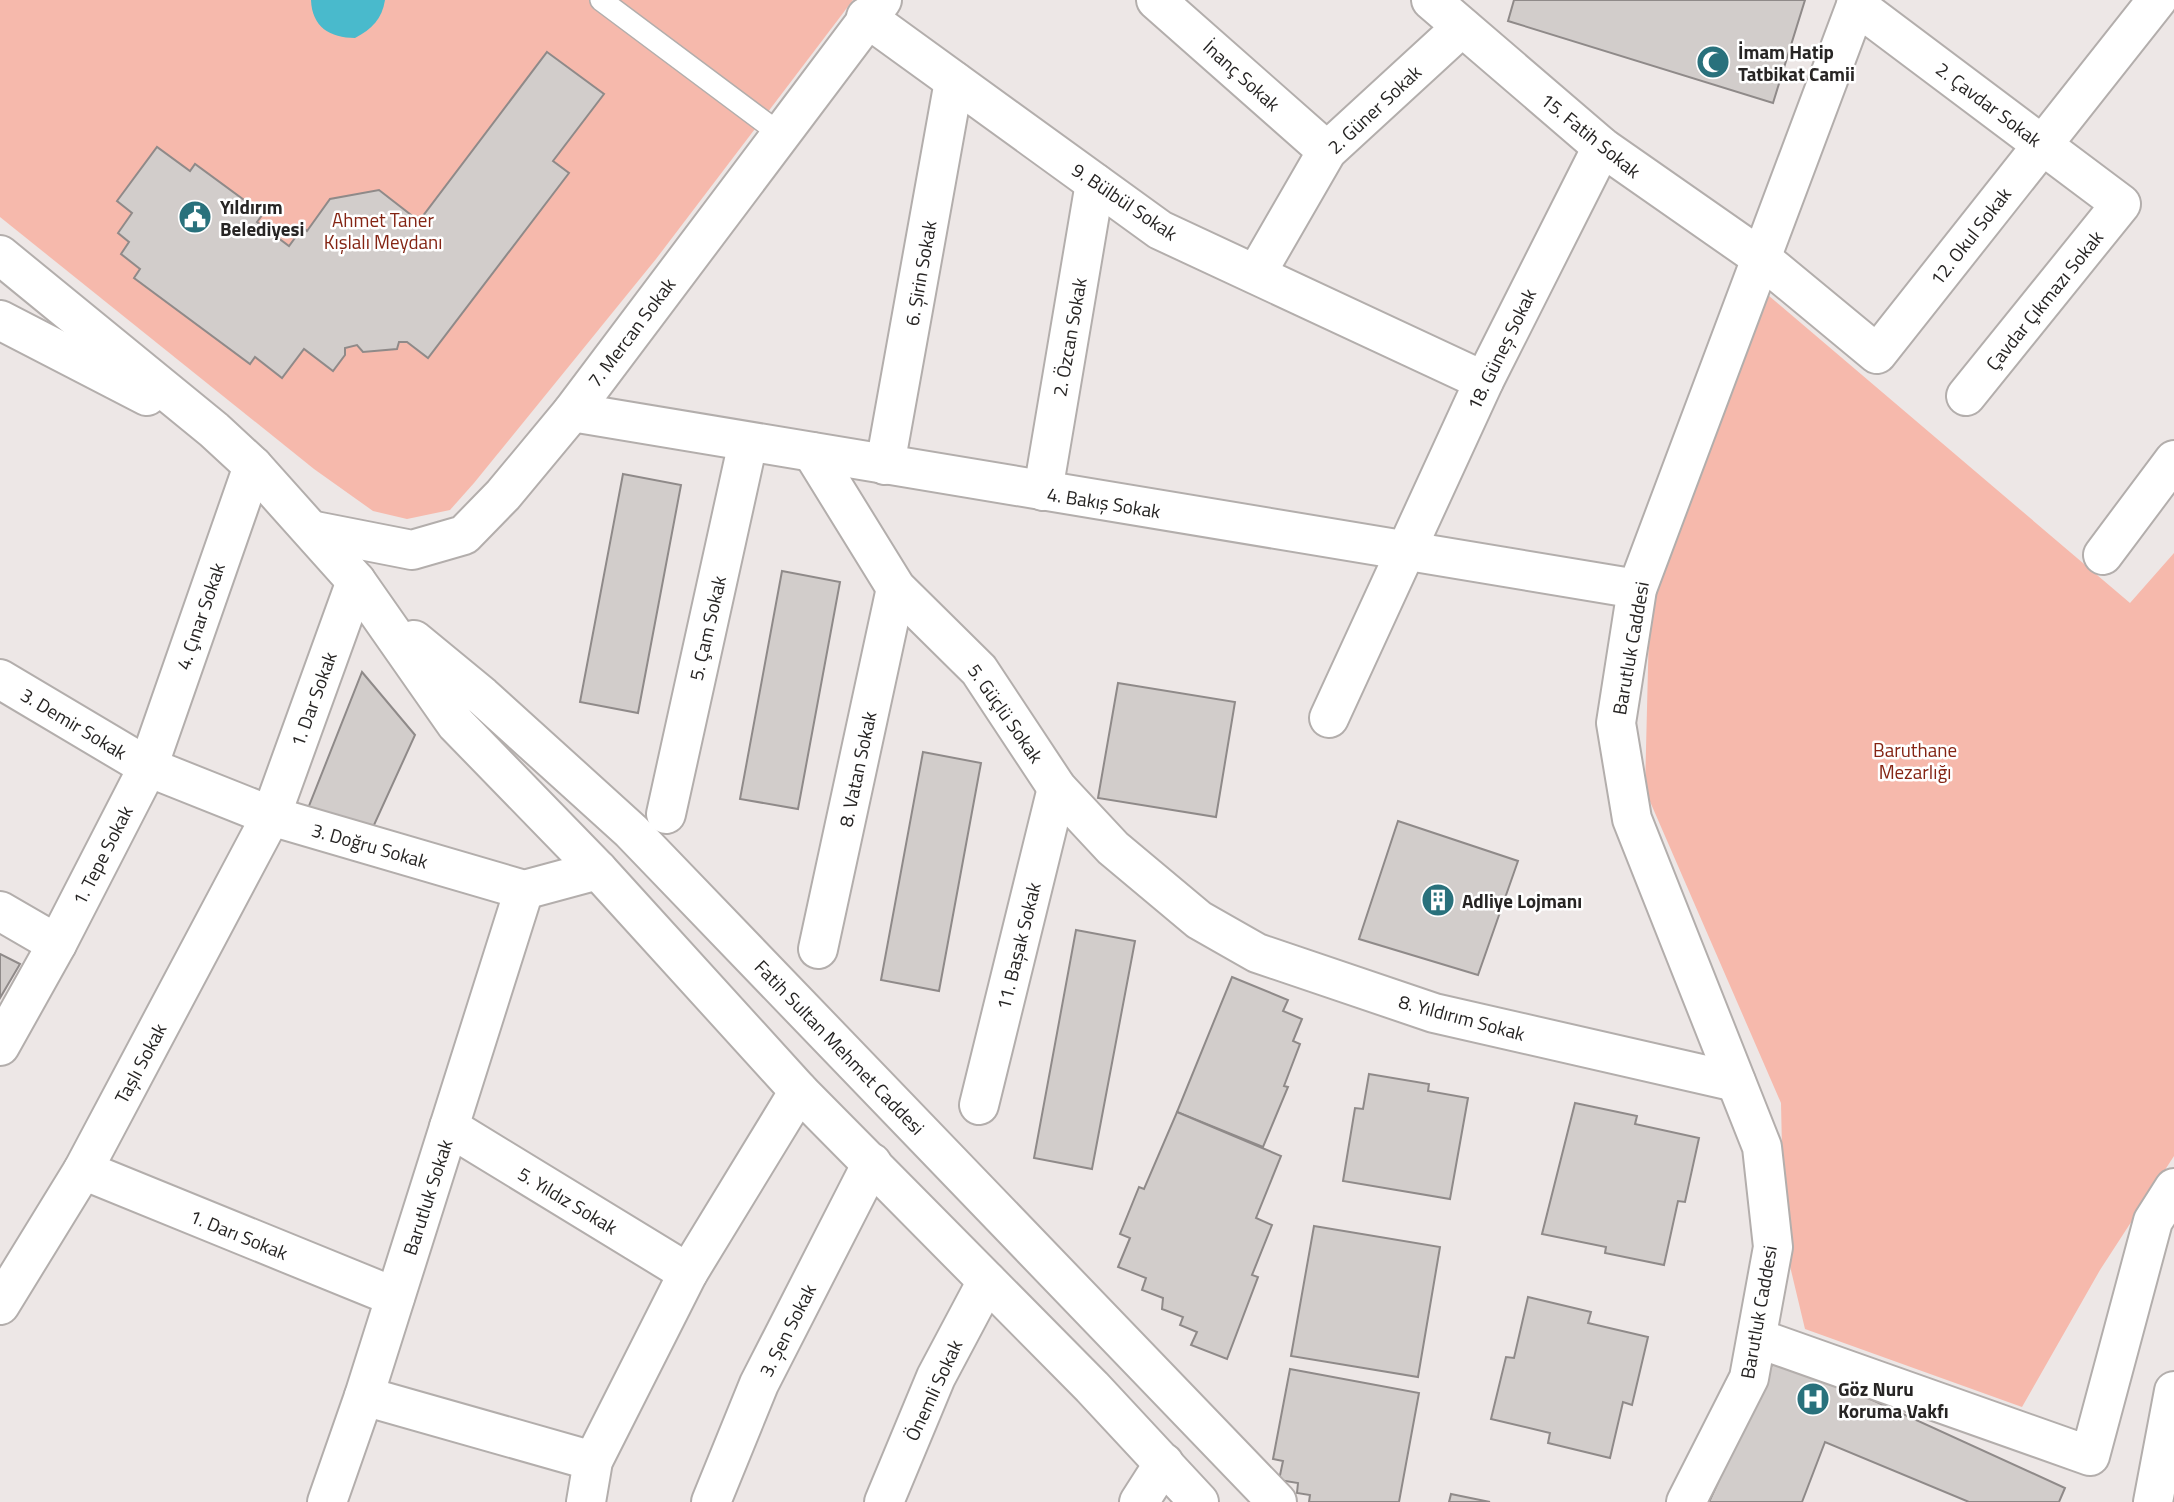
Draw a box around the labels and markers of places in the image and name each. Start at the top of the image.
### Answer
place label: İmam Hatip Tatbikat Camii [1738,37,1855,88]
mosque icon: İmam Hatip Tatbikat Camii [1694,43,1732,81]
place label: Yıldırım Belediyesi [220,192,304,243]
public building icon: Yıldırım Belediyesi [176,198,214,236]
building icon: Adliye Lojmanı [1419,881,1457,919]
place label: Adliye Lojmanı [1462,886,1582,915]
place label: Göz Nuru Koruma Vakfı [1838,1374,1949,1425]
hospital icon: Göz Nuru Koruma Vakfı [1794,1380,1832,1418]

